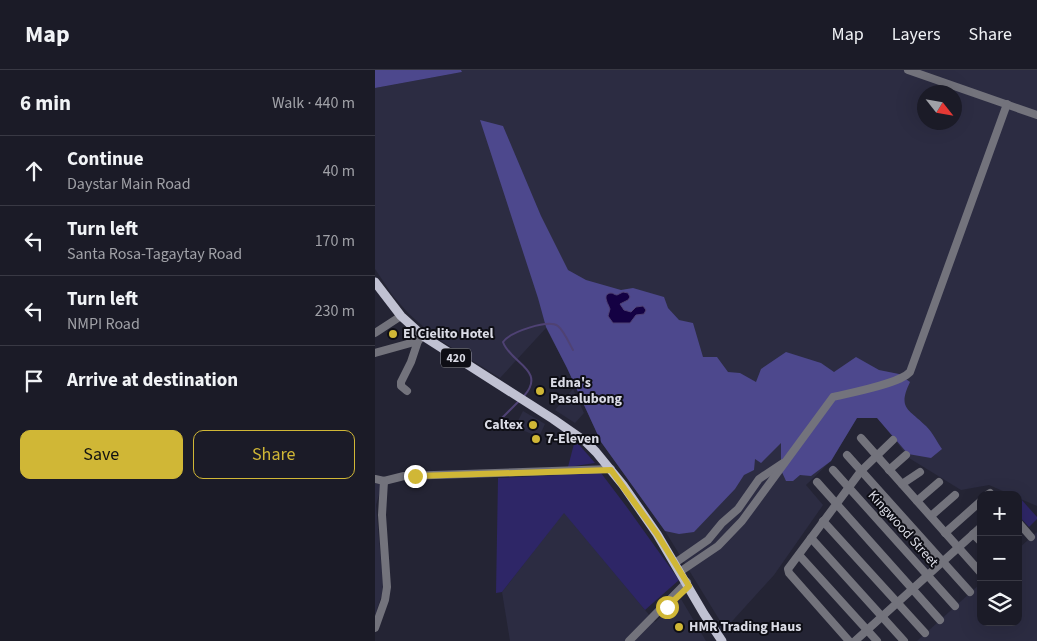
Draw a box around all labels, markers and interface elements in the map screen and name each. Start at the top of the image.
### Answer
text: Map [25,17,70,52]
text: Map [832,22,864,47]
text: Layers [892,22,941,47]
text: Share [969,22,1012,47]
north arrow [917,85,962,130]
text: 6 min [20,88,71,118]
text: Walk · 440 m [272,92,355,114]
text: Continue [67,146,144,173]
icon: ahead [20,157,48,185]
text: 40 m [323,160,355,182]
text: Daystar Main Road [67,173,191,195]
text: Turn left [67,216,138,243]
icon: left [20,227,48,255]
text: 170 m [315,230,355,252]
text: Santa Rosa-Tagaytay Road [67,243,242,265]
text: Turn left [67,286,138,313]
icon: left [20,297,48,325]
text: 230 m [315,300,355,322]
text: NMPI Road [67,313,140,335]
place label: El Cielito Hotel [403,324,493,344]
marker: El Cielito Hotel [387,328,399,340]
road number: 420 [441,348,471,368]
icon: arrive [20,367,48,395]
text: Arrive at destination [67,367,238,394]
place label: Edna's Pasalubong [550,373,623,409]
marker: Edna's Pasalubong [534,385,546,397]
place label: Caltex [484,415,523,435]
marker: Caltex [527,419,539,431]
place label: 7-Eleven [546,429,599,449]
button: Save [20,430,183,479]
button: Share [193,430,355,479]
marker: 7-Eleven [530,433,542,445]
route end [404,465,427,488]
street label: Kingwood Street [863,486,943,572]
map controls [977,491,1022,626]
button: + [977,491,1022,536]
button: − [977,536,1022,581]
button: layers [977,581,1022,626]
route start [656,596,679,619]
place label: HMR Trading Haus [689,617,801,637]
marker: HMR Trading Haus [673,621,685,633]

